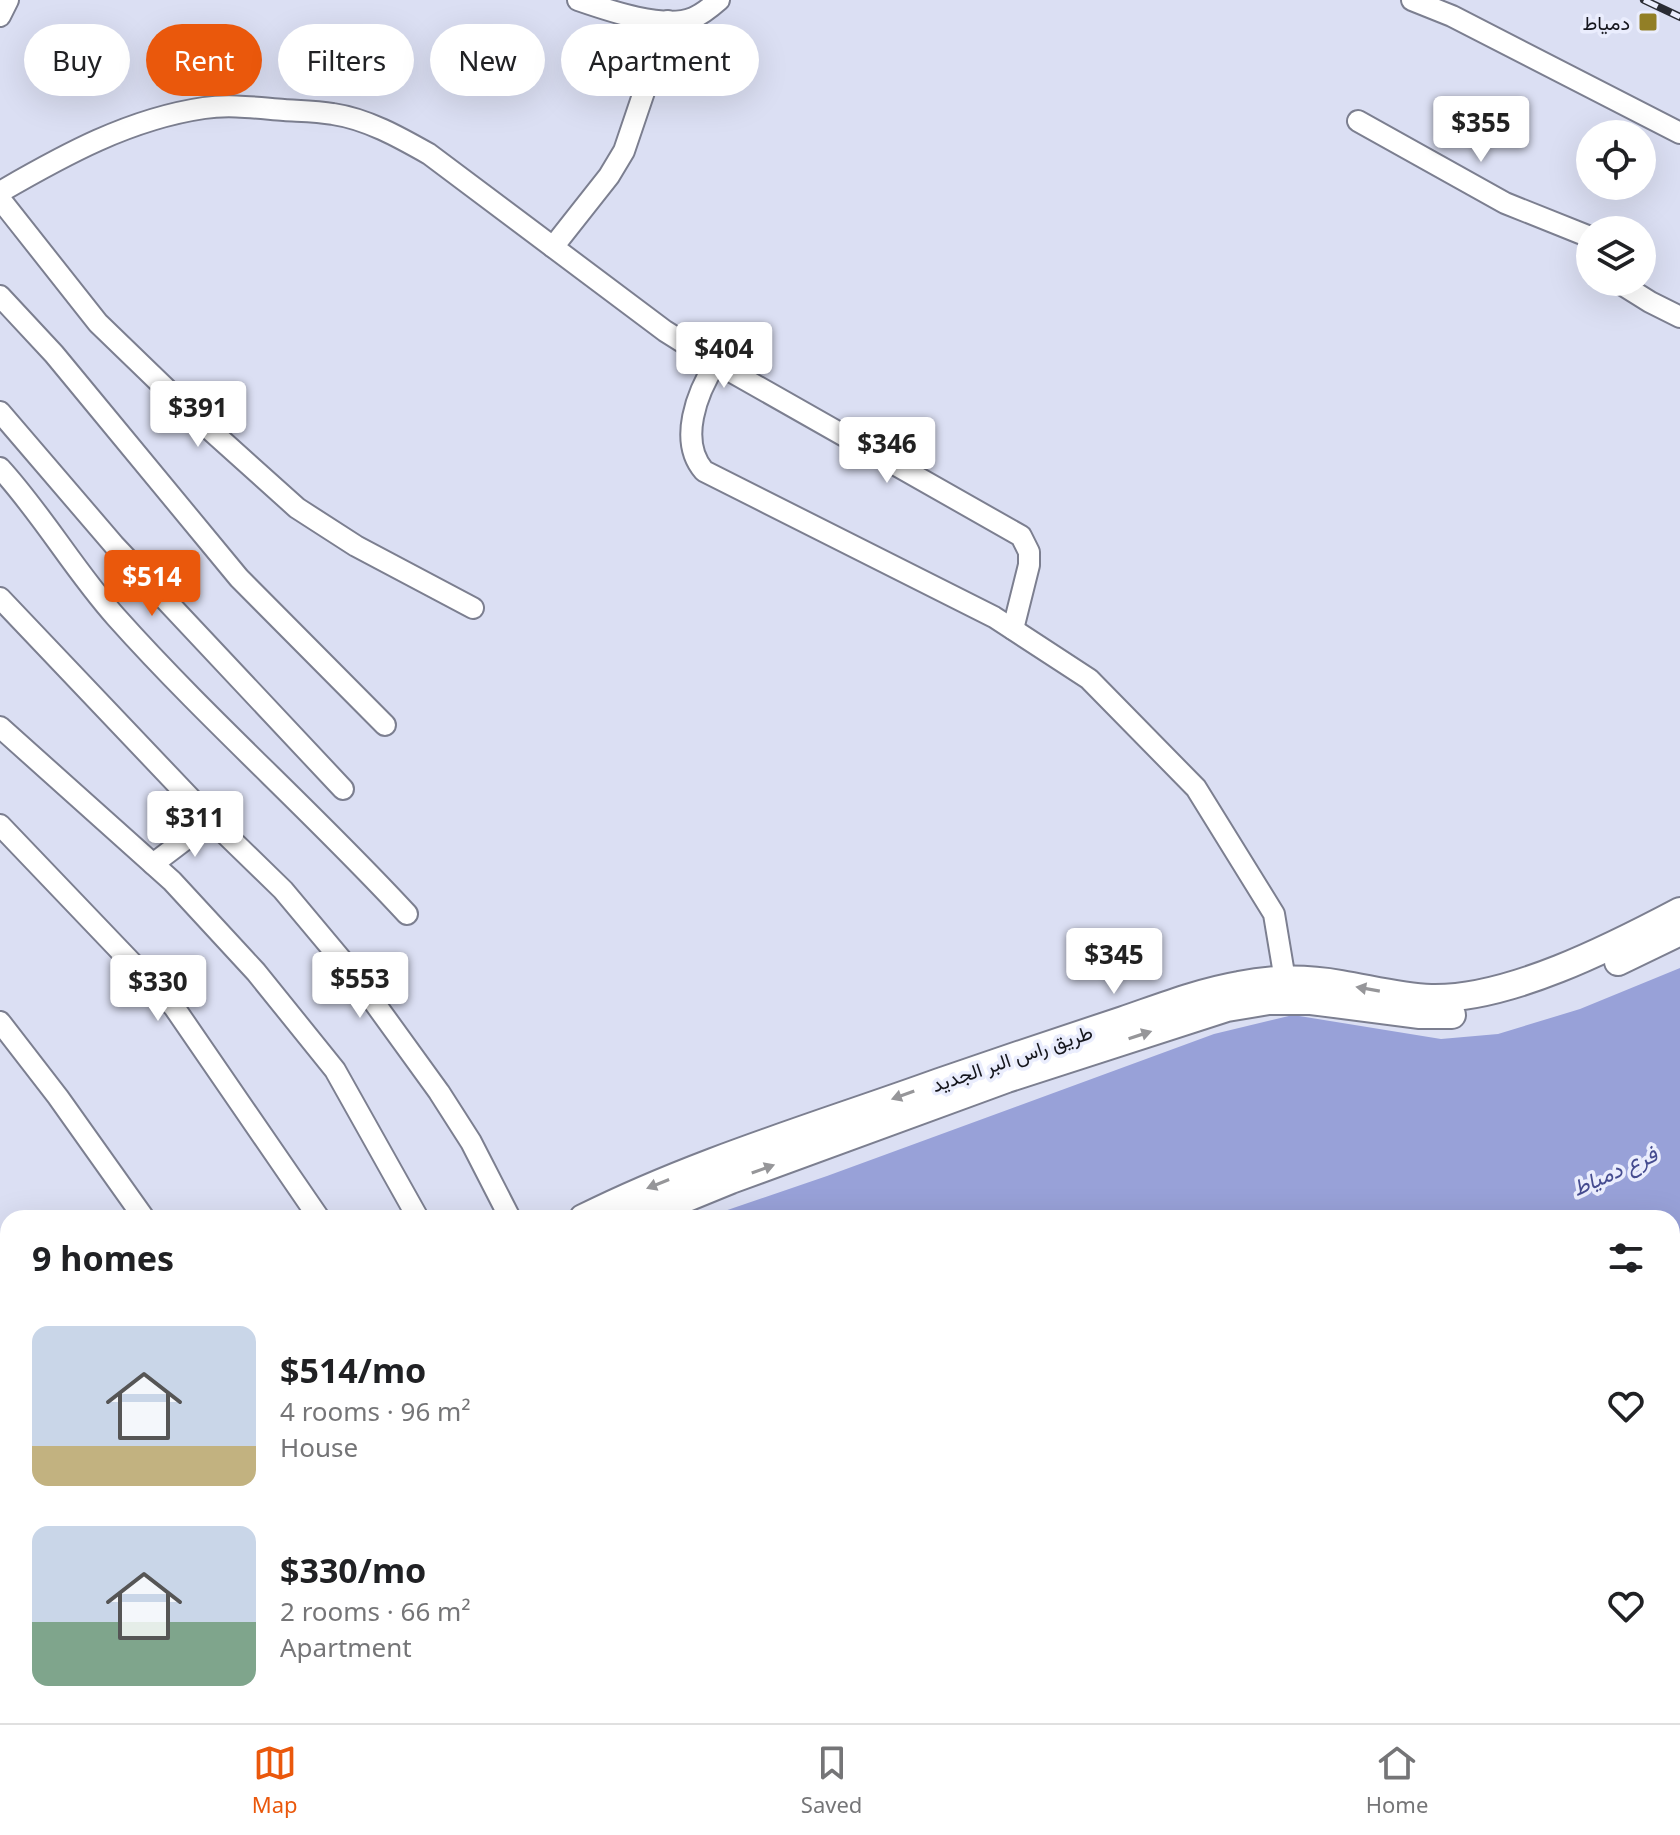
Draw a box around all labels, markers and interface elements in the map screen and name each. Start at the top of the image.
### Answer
place label: دمياط [1582,9,1630,36]
marker: دمياط [1637,11,1659,33]
chip: Buy [24,24,130,96]
chip: Rent [146,24,262,96]
chip: Filters [278,24,414,96]
chip: New [430,24,545,96]
chip: Apartment [561,24,759,96]
pin: $355 [1434,96,1528,164]
text: $355 [1451,104,1511,140]
map controls [1576,120,1656,296]
button: locate [1576,120,1656,200]
button: layers [1576,216,1656,296]
pin: $404 [677,322,771,390]
text: $404 [694,330,754,366]
pin: $391 [151,381,245,449]
text: $391 [168,389,228,425]
pin: $346 [840,417,934,485]
text: $346 [857,425,917,461]
pin: $514 [105,550,199,618]
text: $514 [122,558,182,594]
pin: $311 [148,791,242,859]
text: $311 [165,799,225,835]
pin: $345 [1067,928,1161,996]
text: $345 [1084,936,1144,972]
pin: $553 [313,952,407,1020]
pin: $330 [111,955,205,1023]
text: $553 [330,960,390,996]
text: $330 [128,963,188,999]
one-way arrow [1355,982,1380,994]
street label: طريق راس البر الجديد [928,1018,1096,1098]
one-way arrow [1128,1029,1152,1041]
one-way arrow [891,1090,915,1102]
water label: فرع دمياط [1567,1138,1663,1204]
one-way arrow [751,1162,775,1175]
one-way arrow [647,1177,670,1190]
text: 9 homes [32,1235,174,1281]
icon: filters [1604,1236,1648,1280]
text: $514/mo [280,1347,426,1393]
icon: home [96,1358,192,1454]
icon: heart [1604,1384,1648,1428]
text: 4 rooms · 96 m² [280,1393,470,1429]
text: House [280,1429,358,1465]
text: $330/mo [280,1547,426,1593]
icon: home [96,1558,192,1654]
icon: heart [1604,1584,1648,1628]
text: 2 rooms · 66 m² [280,1593,470,1629]
text: Apartment [280,1629,412,1665]
tab: Map [252,1741,298,1819]
tab: Saved [801,1741,862,1819]
tab: Home [1366,1741,1428,1819]

